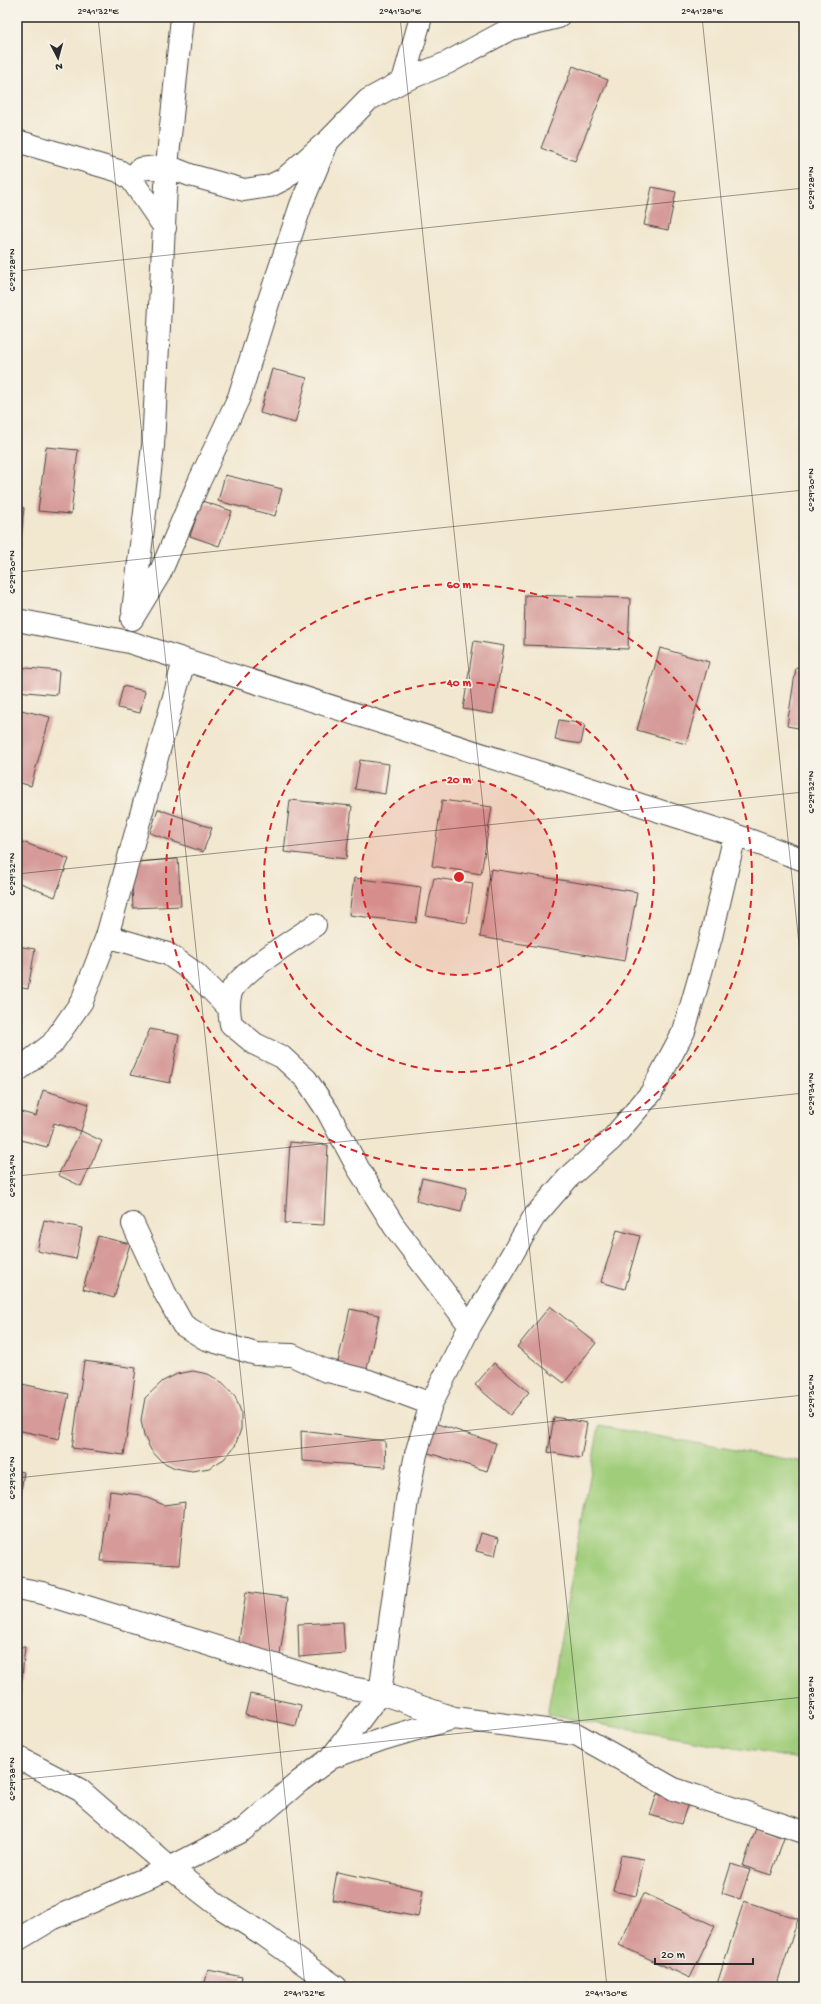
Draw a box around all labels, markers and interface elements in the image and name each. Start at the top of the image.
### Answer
text: 2°41'32"E [77,6,119,18]
text: 2°41'30"E [379,6,422,18]
text: 2°41'28"E [681,6,724,18]
north arrow [38,38,78,78]
text: N [55,60,63,72]
text: 6°29'28"N [806,166,818,210]
text: 6°29'28"N [7,248,19,292]
text: 6°29'30"N [806,468,818,512]
text: 6°29'30"N [7,550,19,594]
text: 60 m [447,579,472,593]
text: 40 m [446,677,471,691]
text: 6°29'32"N [806,770,818,813]
text: 20 m [447,774,472,788]
text: 6°29'32"N [7,852,19,895]
centre of rings [452,870,466,884]
text: 6°29'34"N [806,1072,818,1115]
text: 6°29'34"N [7,1154,19,1197]
text: 6°29'36"N [806,1374,818,1417]
text: 6°29'36"N [7,1456,19,1499]
text: 6°29'38"N [806,1676,818,1720]
text: 6°29'38"N [7,1757,19,1801]
scale bar [655,1940,753,1966]
text: 20 m [661,1949,686,1963]
text: 2°41'32"E [283,1988,325,2000]
text: 2°41'30"E [585,1988,628,2000]

